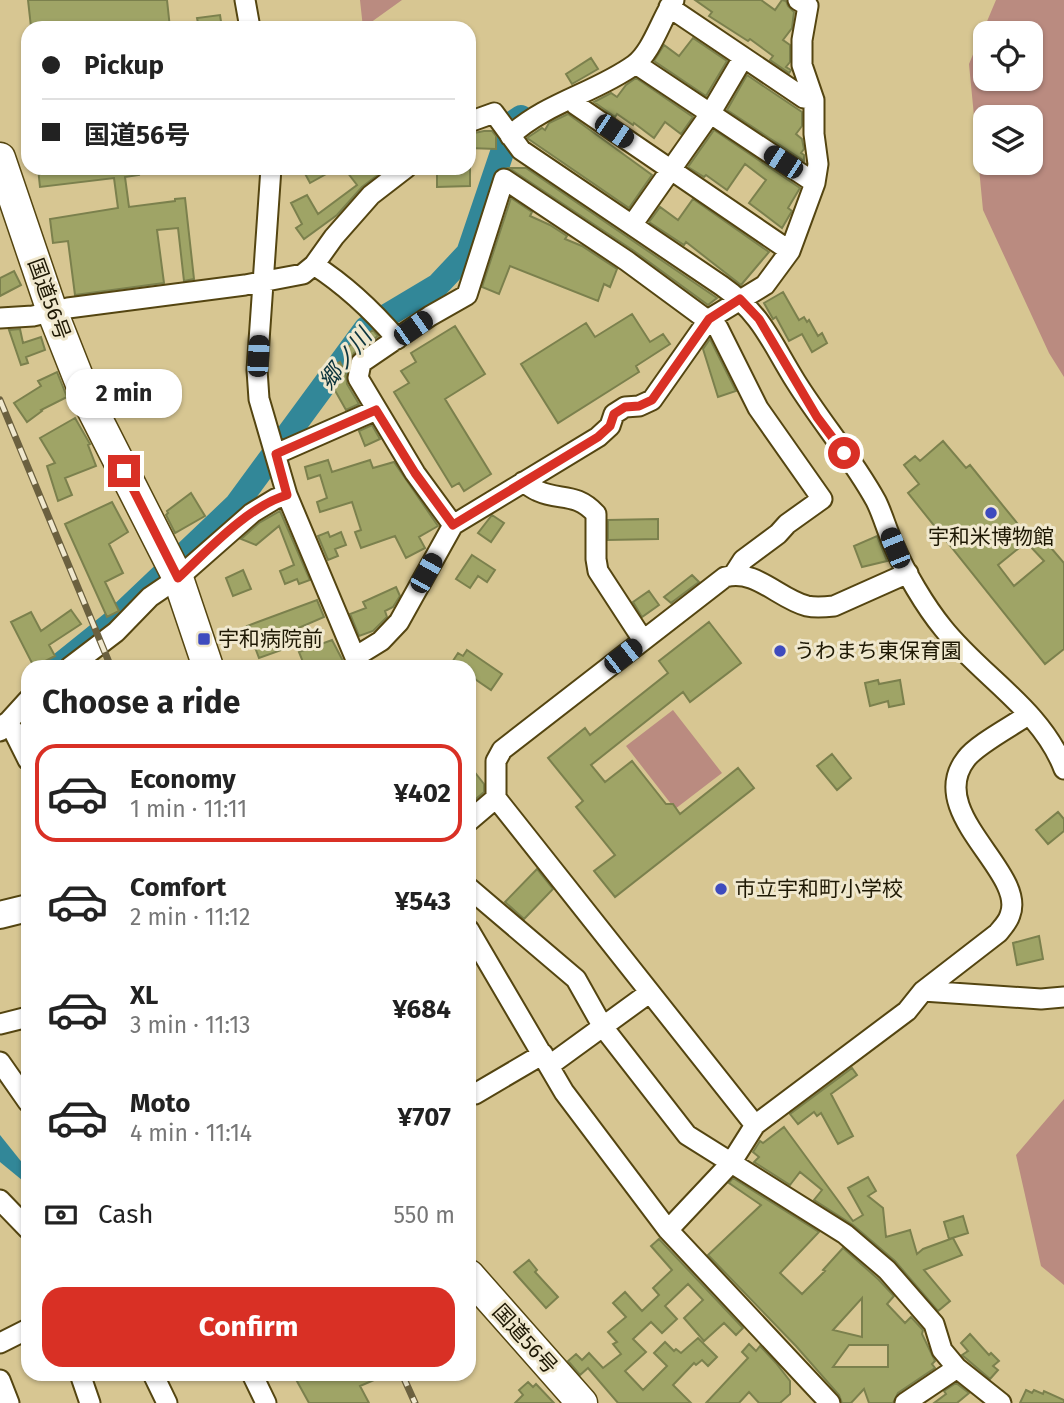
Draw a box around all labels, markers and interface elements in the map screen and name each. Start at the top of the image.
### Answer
map controls [973,21,1043,175]
button: locate [973,21,1043,91]
text: Pickup [84,50,164,81]
button: layers [973,105,1043,175]
car [591,111,638,151]
text: 国道56号 [84,120,191,151]
car [760,142,807,182]
street label: 国道56号 [22,255,76,343]
car [390,307,437,349]
water label: 郷ノ川 [313,321,379,395]
car [247,334,270,378]
callout: 2 min [66,370,182,419]
text: 2 min [96,379,152,407]
route start [828,437,860,469]
route end [108,455,140,487]
marker: 宇和米博物館 [983,505,999,521]
place label: 宇和米博物館 [928,524,1054,550]
car [878,525,913,571]
car [407,550,446,596]
place label: 宇和病院前 [218,626,323,652]
marker: 宇和病院前 [196,631,212,647]
car [600,635,647,677]
place label: うわまち東保育園 [794,638,962,664]
marker: うわまち東保育園 [772,643,788,659]
text: Choose a ride [42,683,240,721]
icon: car [46,762,109,825]
text: Economy [130,764,236,795]
text: ¥402 [394,778,451,809]
text: 1 min · 11:11 [130,795,247,823]
icon: car [46,870,109,933]
text: Comfort [130,872,226,903]
place label: 市立宇和町小学校 [735,876,903,902]
marker: 市立宇和町小学校 [713,881,729,897]
text: ¥543 [395,886,451,917]
text: 2 min · 11:12 [130,903,250,931]
icon: car [46,978,109,1041]
text: XL [130,980,158,1011]
text: ¥684 [393,994,451,1025]
text: 3 min · 11:13 [130,1011,251,1039]
icon: car [46,1086,109,1149]
text: Moto [130,1088,190,1119]
text: ¥707 [397,1102,451,1133]
text: 4 min · 11:14 [130,1119,252,1147]
icon: cash [42,1196,80,1234]
text: Cash [98,1199,154,1230]
text: 550 m [393,1201,455,1229]
button: Confirm [42,1287,455,1367]
street label: 国道56号 [487,1299,563,1379]

